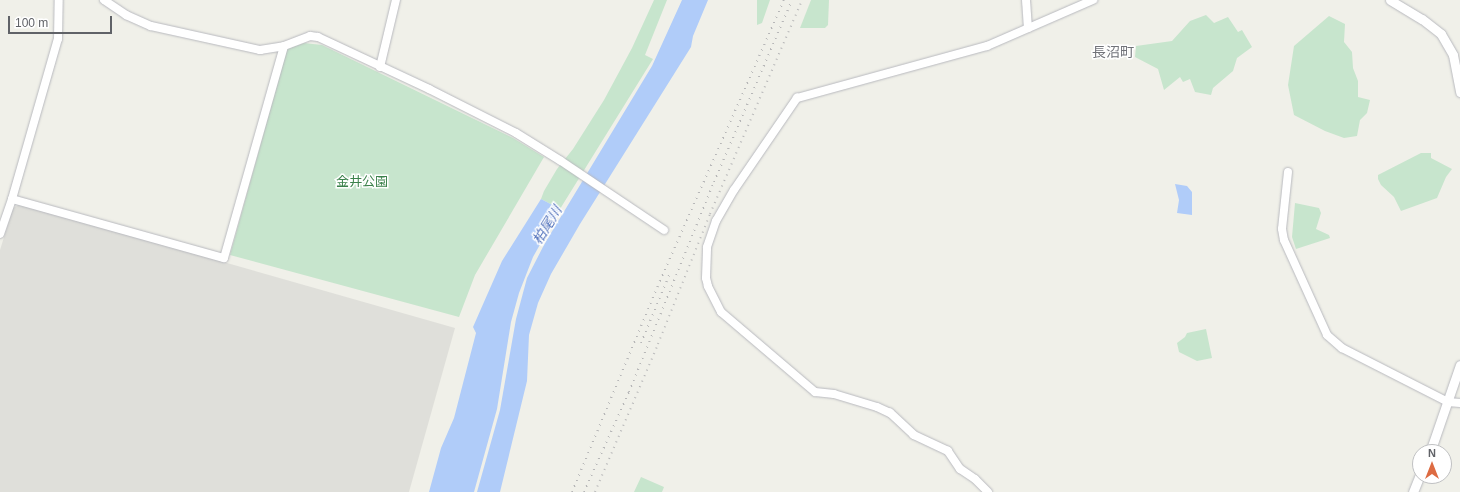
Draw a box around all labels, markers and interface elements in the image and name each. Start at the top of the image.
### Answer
scale bar [10,8,114,34]
text: 100 m [15,16,48,30]
district label: 長沼町 [1092,44,1134,60]
park label: 金井公園 [336,174,388,190]
water label: 柏尾川 [529,203,565,247]
north arrow [1412,444,1452,484]
text: N [1428,447,1436,459]

